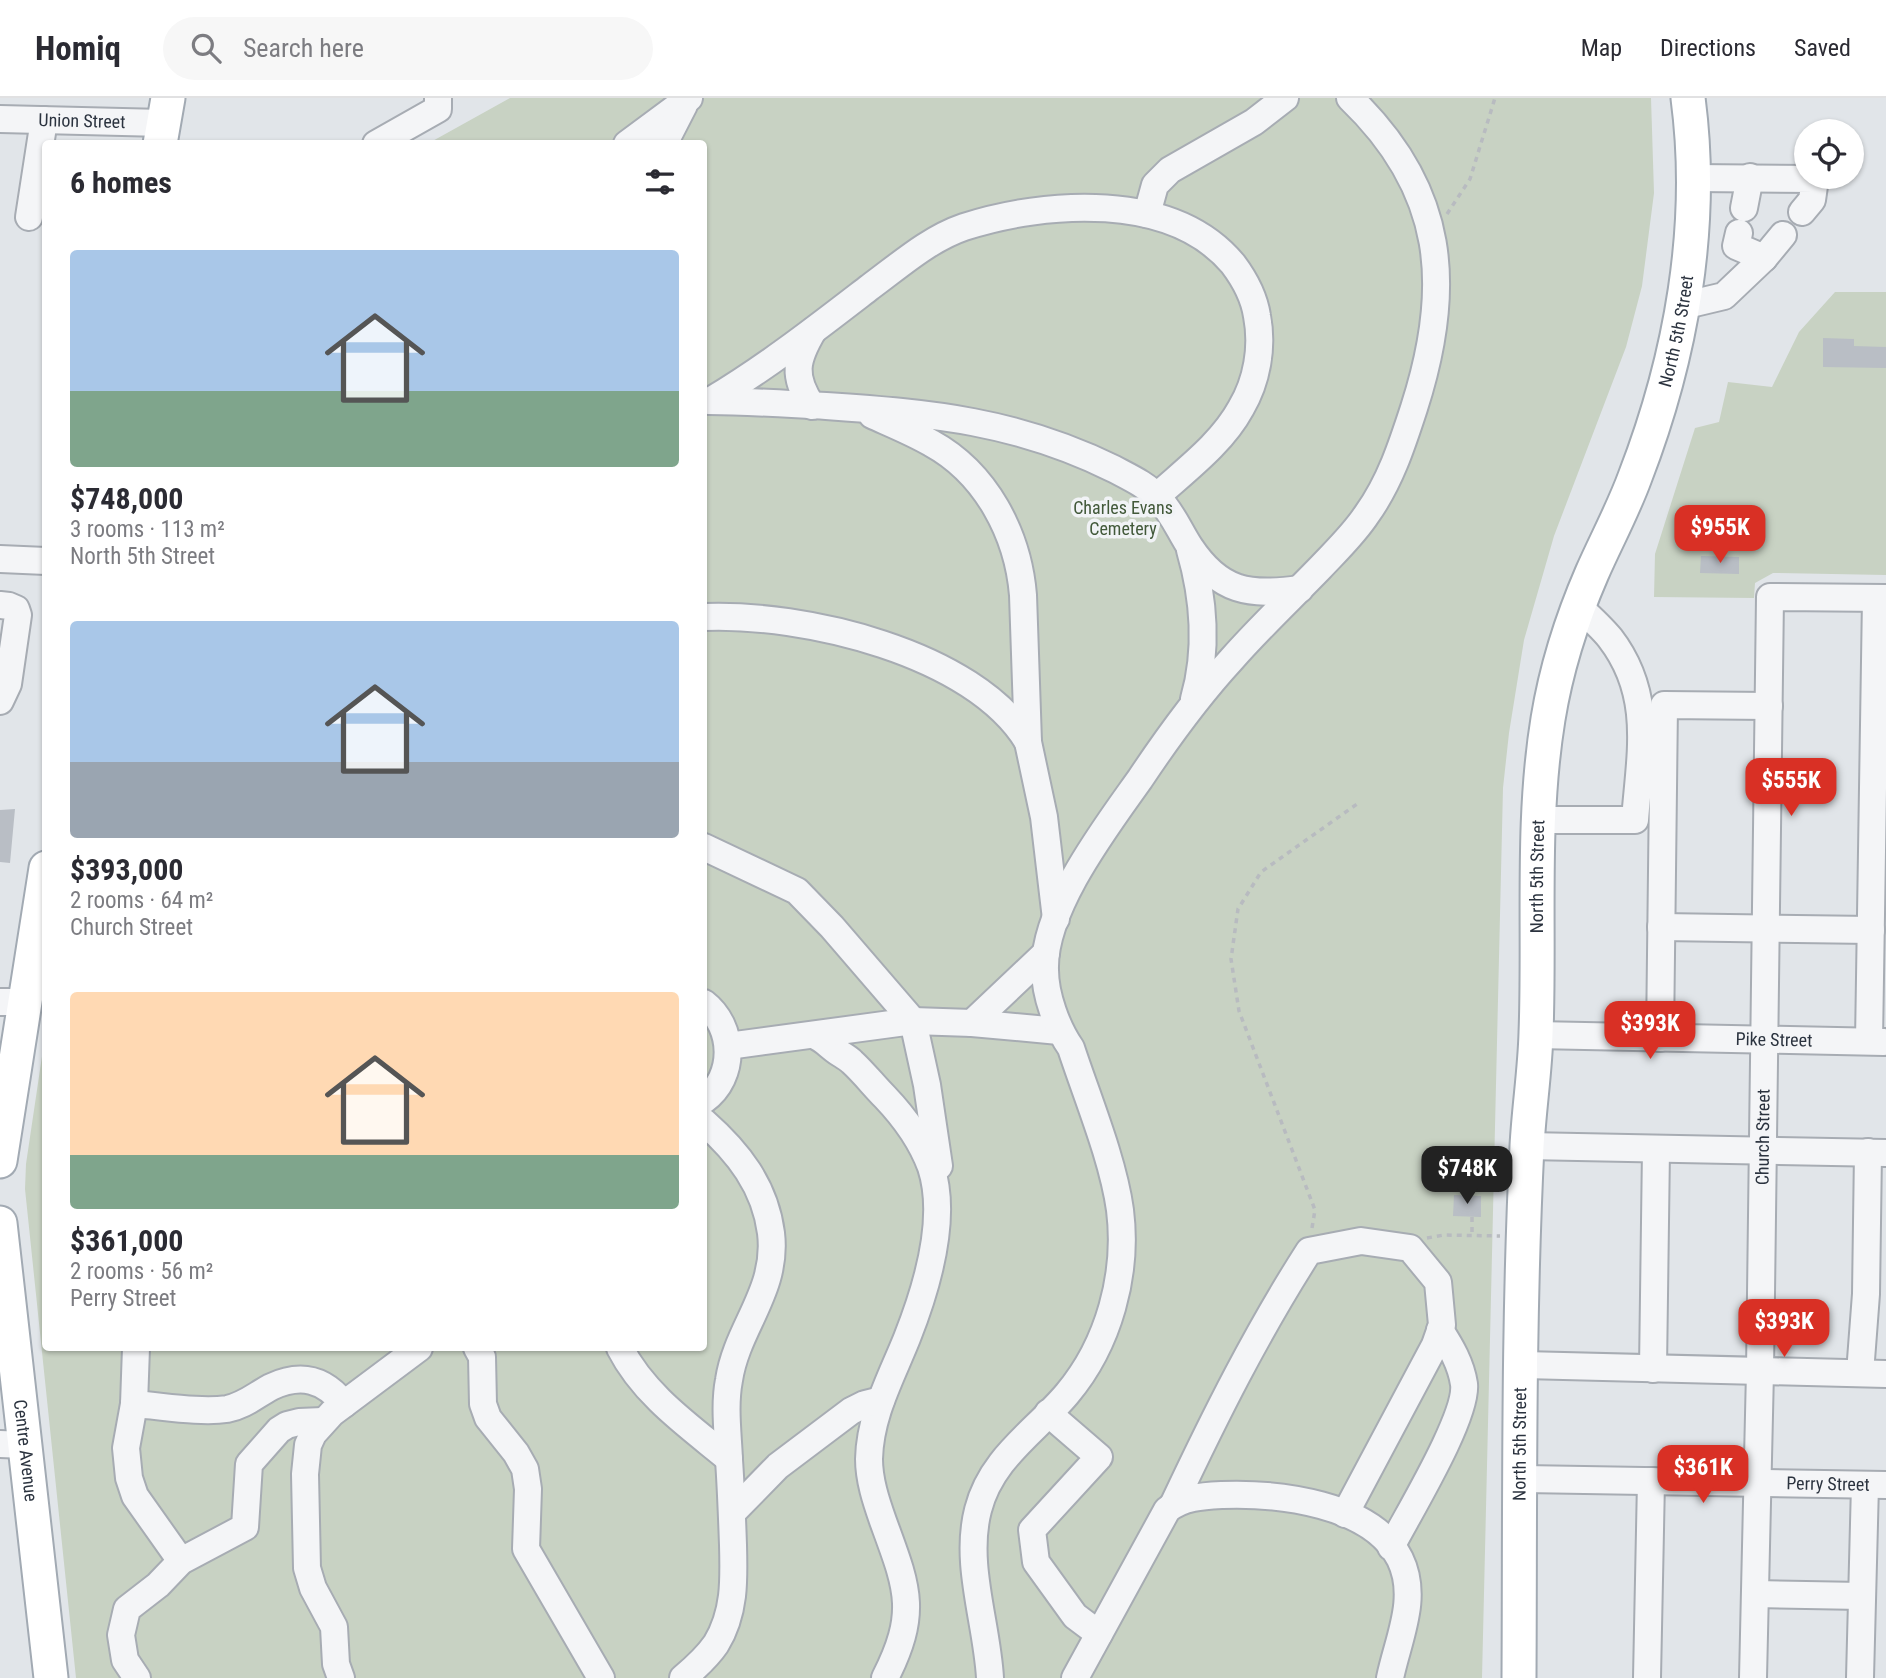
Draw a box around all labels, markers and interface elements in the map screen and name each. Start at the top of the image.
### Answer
search box [163,17,653,80]
text: Homiq [35,29,121,68]
icon: search [187,29,225,67]
text: Search here [243,33,364,63]
text: Map [1581,34,1622,62]
text: Directions [1660,34,1756,62]
text: Saved [1794,34,1851,62]
street label: Union Street [38,109,126,132]
map controls [1794,119,1864,189]
button: locate [1794,119,1864,189]
icon: filters [641,163,679,201]
text: 6 homes [70,165,172,200]
street label: North 5th Street [1654,274,1697,389]
icon: home [312,295,438,421]
text: $748,000 [70,481,183,516]
park label: Charles Evans Cemetery [1073,497,1173,539]
pin: $955K [1671,505,1769,565]
text: $955K [1690,514,1750,541]
text: 3 rooms · 113 m² [70,516,225,543]
text: North 5th Street [70,543,215,570]
icon: home [312,666,438,792]
pin: $555K [1742,758,1840,818]
text: $555K [1761,767,1821,794]
street label: North 5th Street [1526,819,1548,933]
text: $393,000 [70,852,183,887]
text: 2 rooms · 64 m² [70,887,213,914]
text: Church Street [70,914,193,941]
pin: $393K [1601,1002,1699,1061]
text: $393K [1620,1010,1680,1037]
street label: Pike Street [1735,1028,1813,1051]
icon: home [312,1037,438,1163]
street label: Church Street [1751,1089,1774,1185]
pin: $748K [1418,1146,1516,1206]
text: $748K [1437,1155,1497,1182]
text: $361,000 [70,1223,183,1258]
text: 2 rooms · 56 m² [70,1258,213,1285]
text: Perry Street [70,1285,176,1312]
pin: $393K [1735,1300,1833,1359]
text: $393K [1754,1308,1814,1335]
street label: North 5th Street [1509,1387,1530,1501]
street label: Centre Avenue [10,1398,42,1503]
pin: $361K [1654,1446,1752,1505]
text: $361K [1673,1454,1733,1481]
street label: Perry Street [1786,1472,1870,1495]

